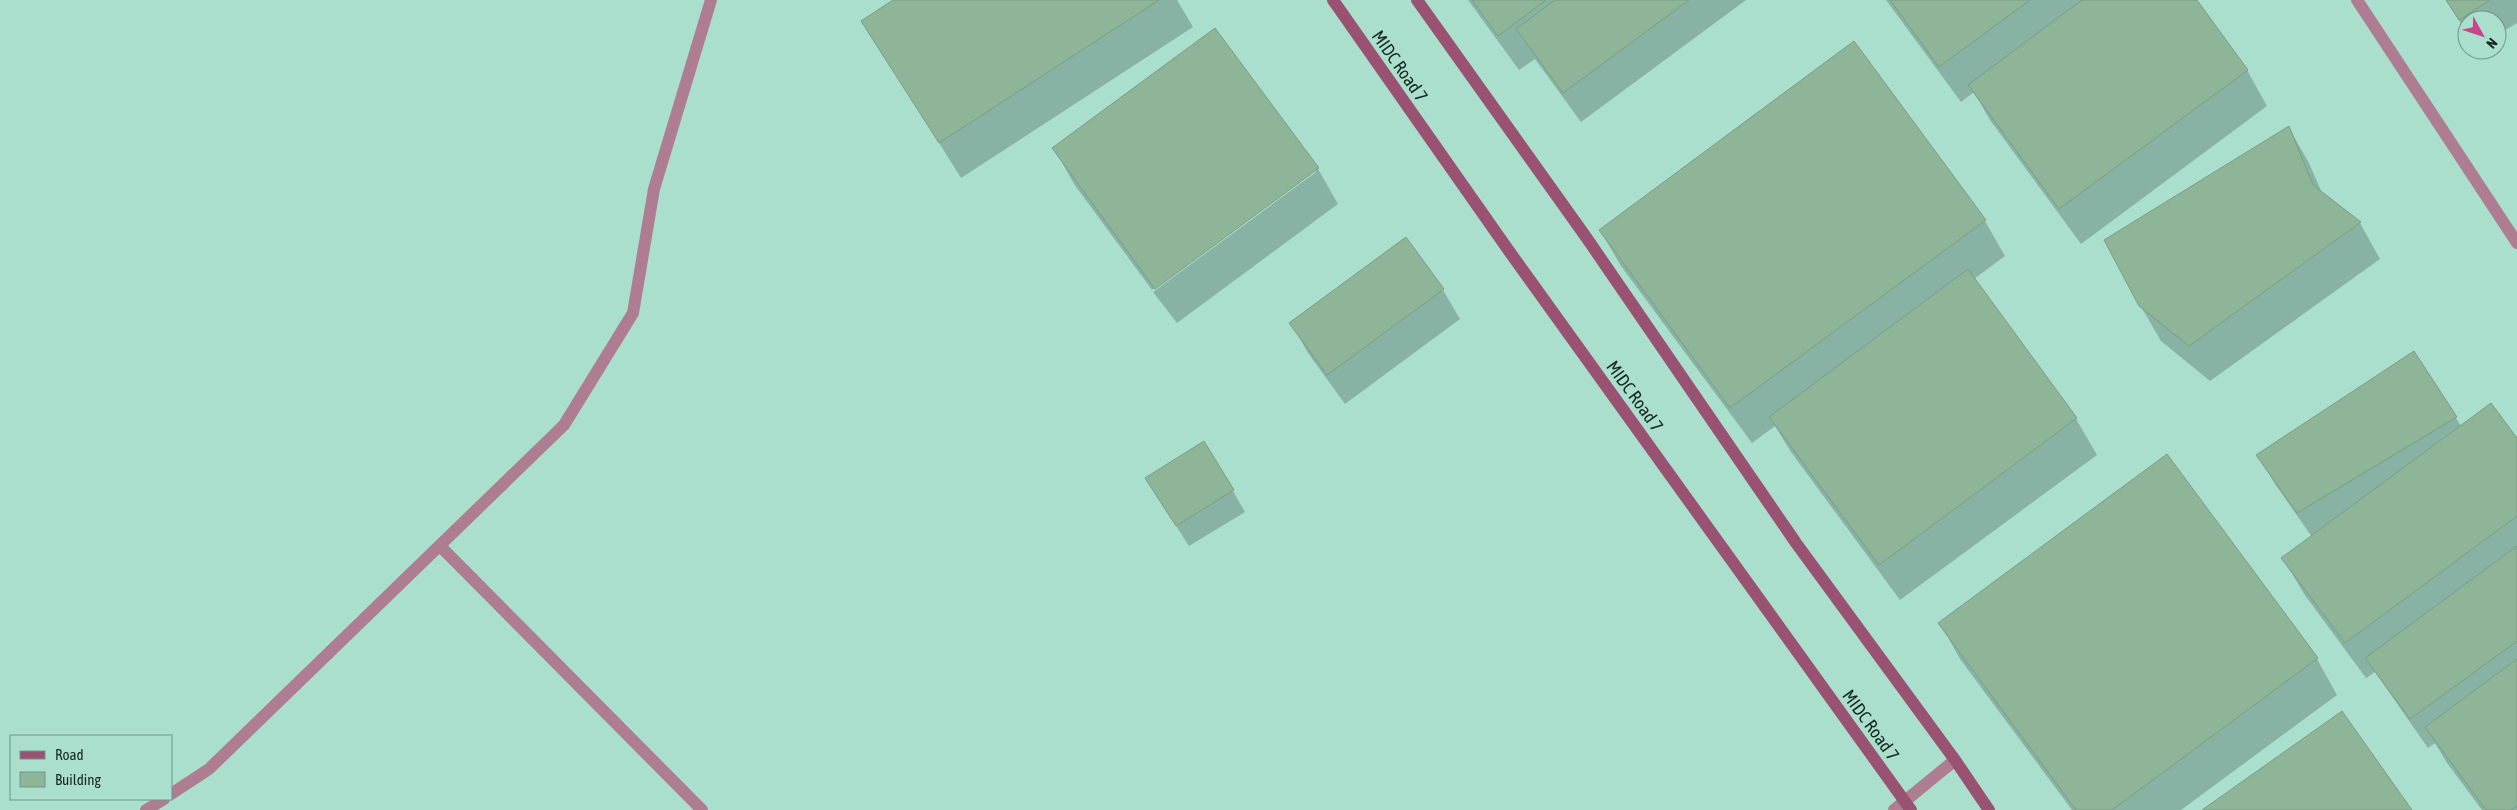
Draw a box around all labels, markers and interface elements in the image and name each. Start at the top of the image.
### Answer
north arrow [2457,10,2507,60]
street label: MIDC Road 7 [1368,26,1432,106]
text: N [2483,35,2501,52]
street label: MIDC Road 7 [1602,356,1668,436]
street label: MIDC Road 7 [1838,685,1904,765]
legend [10,735,172,800]
text: Road [55,746,84,763]
text: Building [55,771,101,788]

